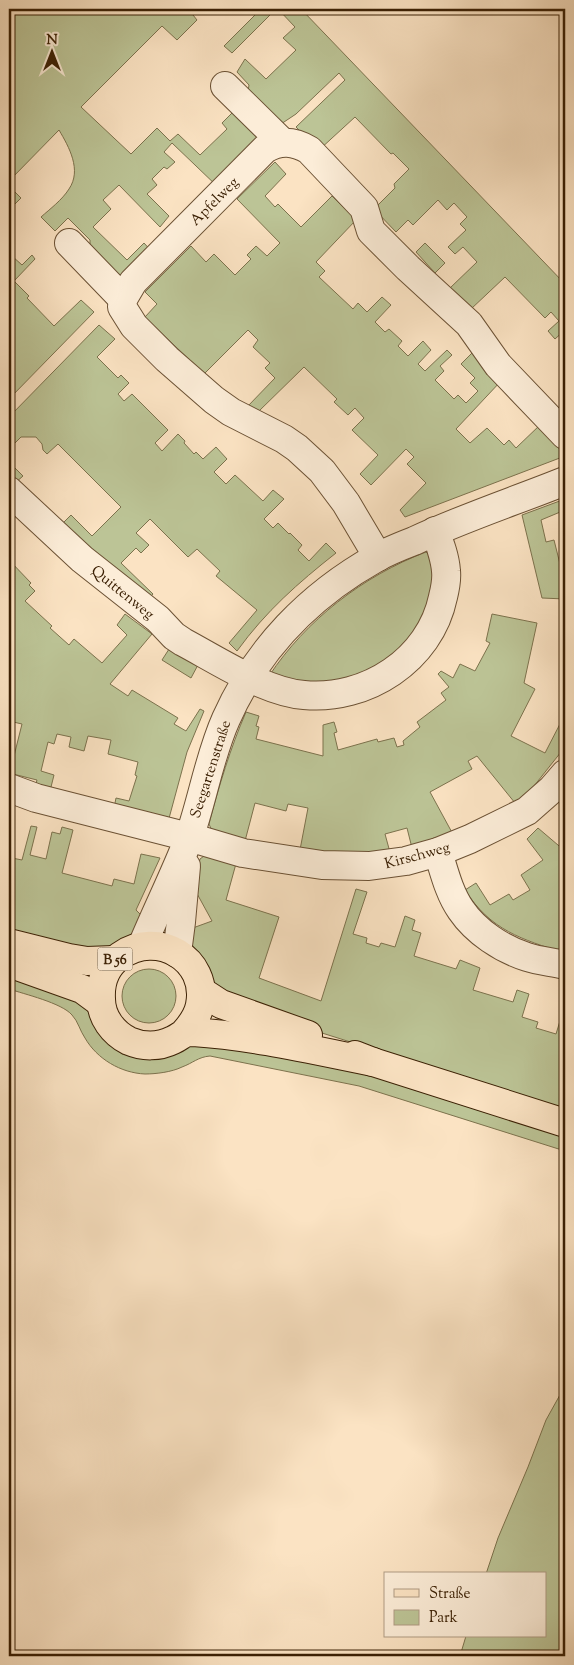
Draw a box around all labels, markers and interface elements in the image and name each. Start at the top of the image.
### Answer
north arrow [28,28,78,78]
text: N [46,31,58,51]
street label: Apfelweg [186,173,244,231]
street label: Quittenweg [86,561,158,625]
street label: Seegartenstraße [186,718,237,821]
street label: Kirschweg [382,838,452,875]
road number: B 56 [98,948,132,971]
legend [384,1572,546,1638]
text: Straße [429,1584,471,1605]
text: Park [429,1608,458,1629]

